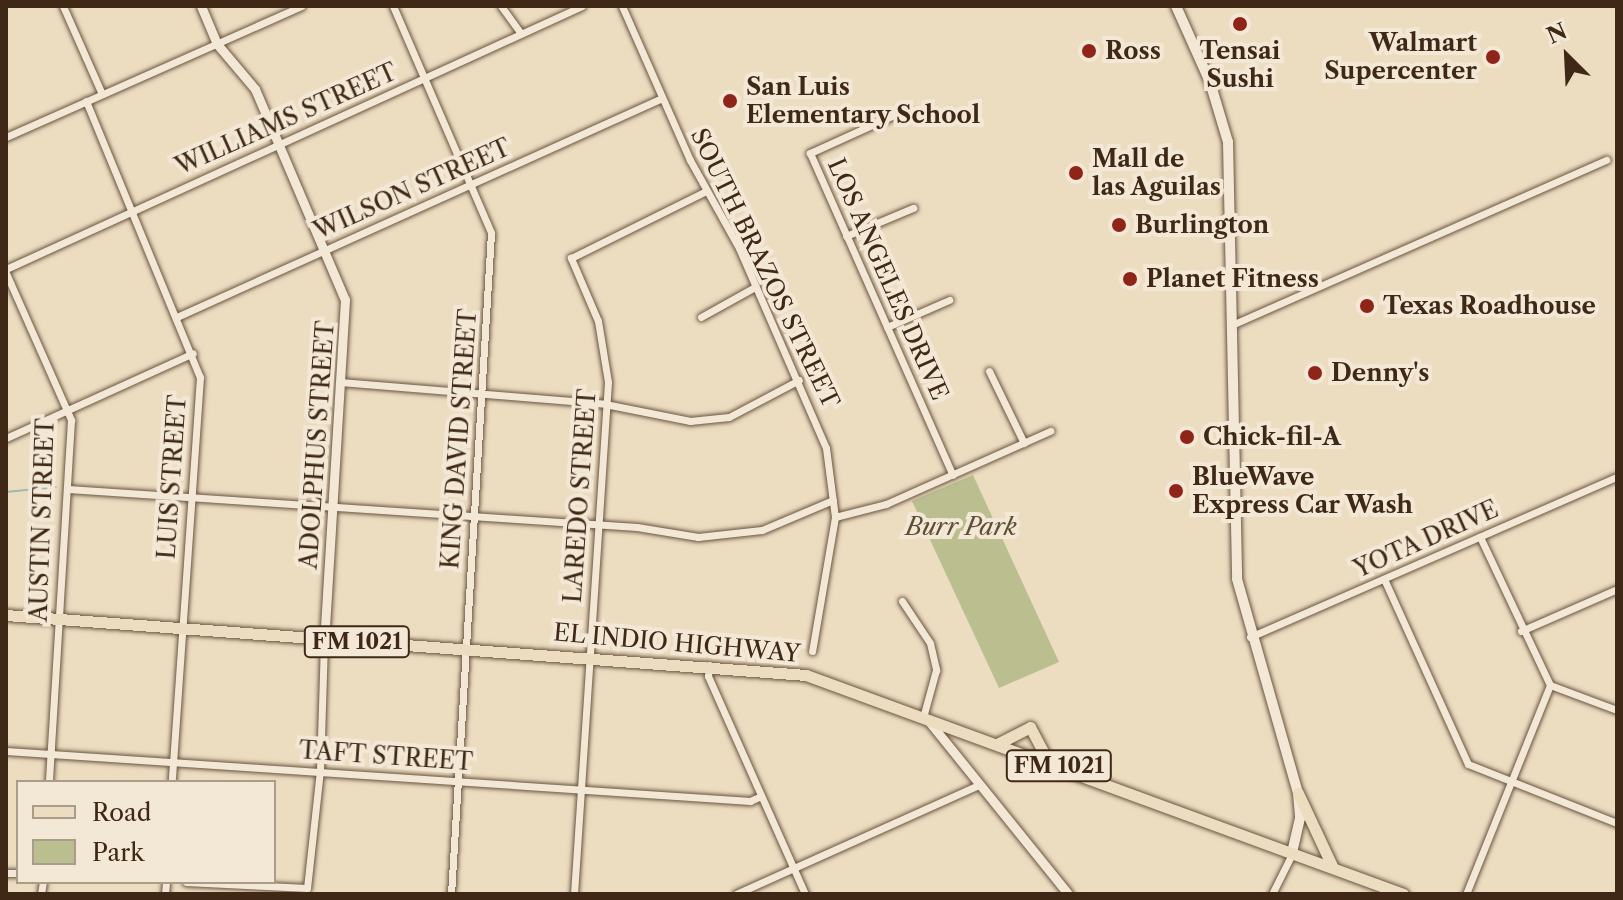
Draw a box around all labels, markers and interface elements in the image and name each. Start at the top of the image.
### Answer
marker: Tensai Sushi [1231,15,1249,33]
north arrow [1527,16,1607,96]
text: N [1543,17,1571,50]
place label: Walmart Supercenter [1324,29,1477,85]
place label: Ross [1105,37,1161,65]
place label: Tensai Sushi [1200,37,1280,93]
marker: Ross [1080,42,1098,60]
marker: Walmart Supercenter [1484,48,1502,66]
street label: WILLIAMS STREET [171,57,401,181]
place label: San Luis Elementary School [746,73,981,129]
marker: San Luis Elementary School [721,92,739,110]
street label: SOUTH BRAZOS STREET [685,123,845,413]
street label: WILSON STREET [309,133,515,245]
place label: Mall de las Aguilas [1092,145,1222,201]
street label: LOS ANGELES DRIVE [821,153,955,405]
marker: Mall de las Aguilas [1067,164,1085,182]
place label: Burlington [1135,211,1269,239]
marker: Burlington [1110,216,1128,234]
place label: Planet Fitness [1146,265,1319,293]
marker: Planet Fitness [1121,270,1139,288]
place label: Texas Roadhouse [1383,292,1596,320]
marker: Texas Roadhouse [1358,297,1376,315]
street label: KING DAVID STREET [436,308,482,570]
street label: ADOLPHUS STREET [294,320,340,570]
place label: Denny's [1331,359,1429,387]
marker: Denny's [1306,364,1324,382]
street label: LAREDO STREET [558,388,602,604]
street label: LUIS STREET [152,394,192,560]
street label: AUSTIN STREET [24,418,60,622]
place label: Chick-fil-A [1203,423,1341,451]
marker: Chick-fil-A [1178,428,1196,446]
place label: BlueWave Express Car Wash [1192,463,1414,519]
marker: BlueWave Express Car Wash [1167,482,1185,500]
street label: YOTA DRIVE [1349,494,1503,584]
park label: Burr Park [905,513,1017,541]
street label: EL INDIO HIGHWAY [552,618,802,668]
road number: FM 1021 [303,624,411,660]
street label: TAFT STREET [298,736,474,776]
road number: FM 1021 [1005,748,1113,784]
legend [16,780,276,884]
text: Road [92,798,151,827]
text: Park [92,838,144,867]

